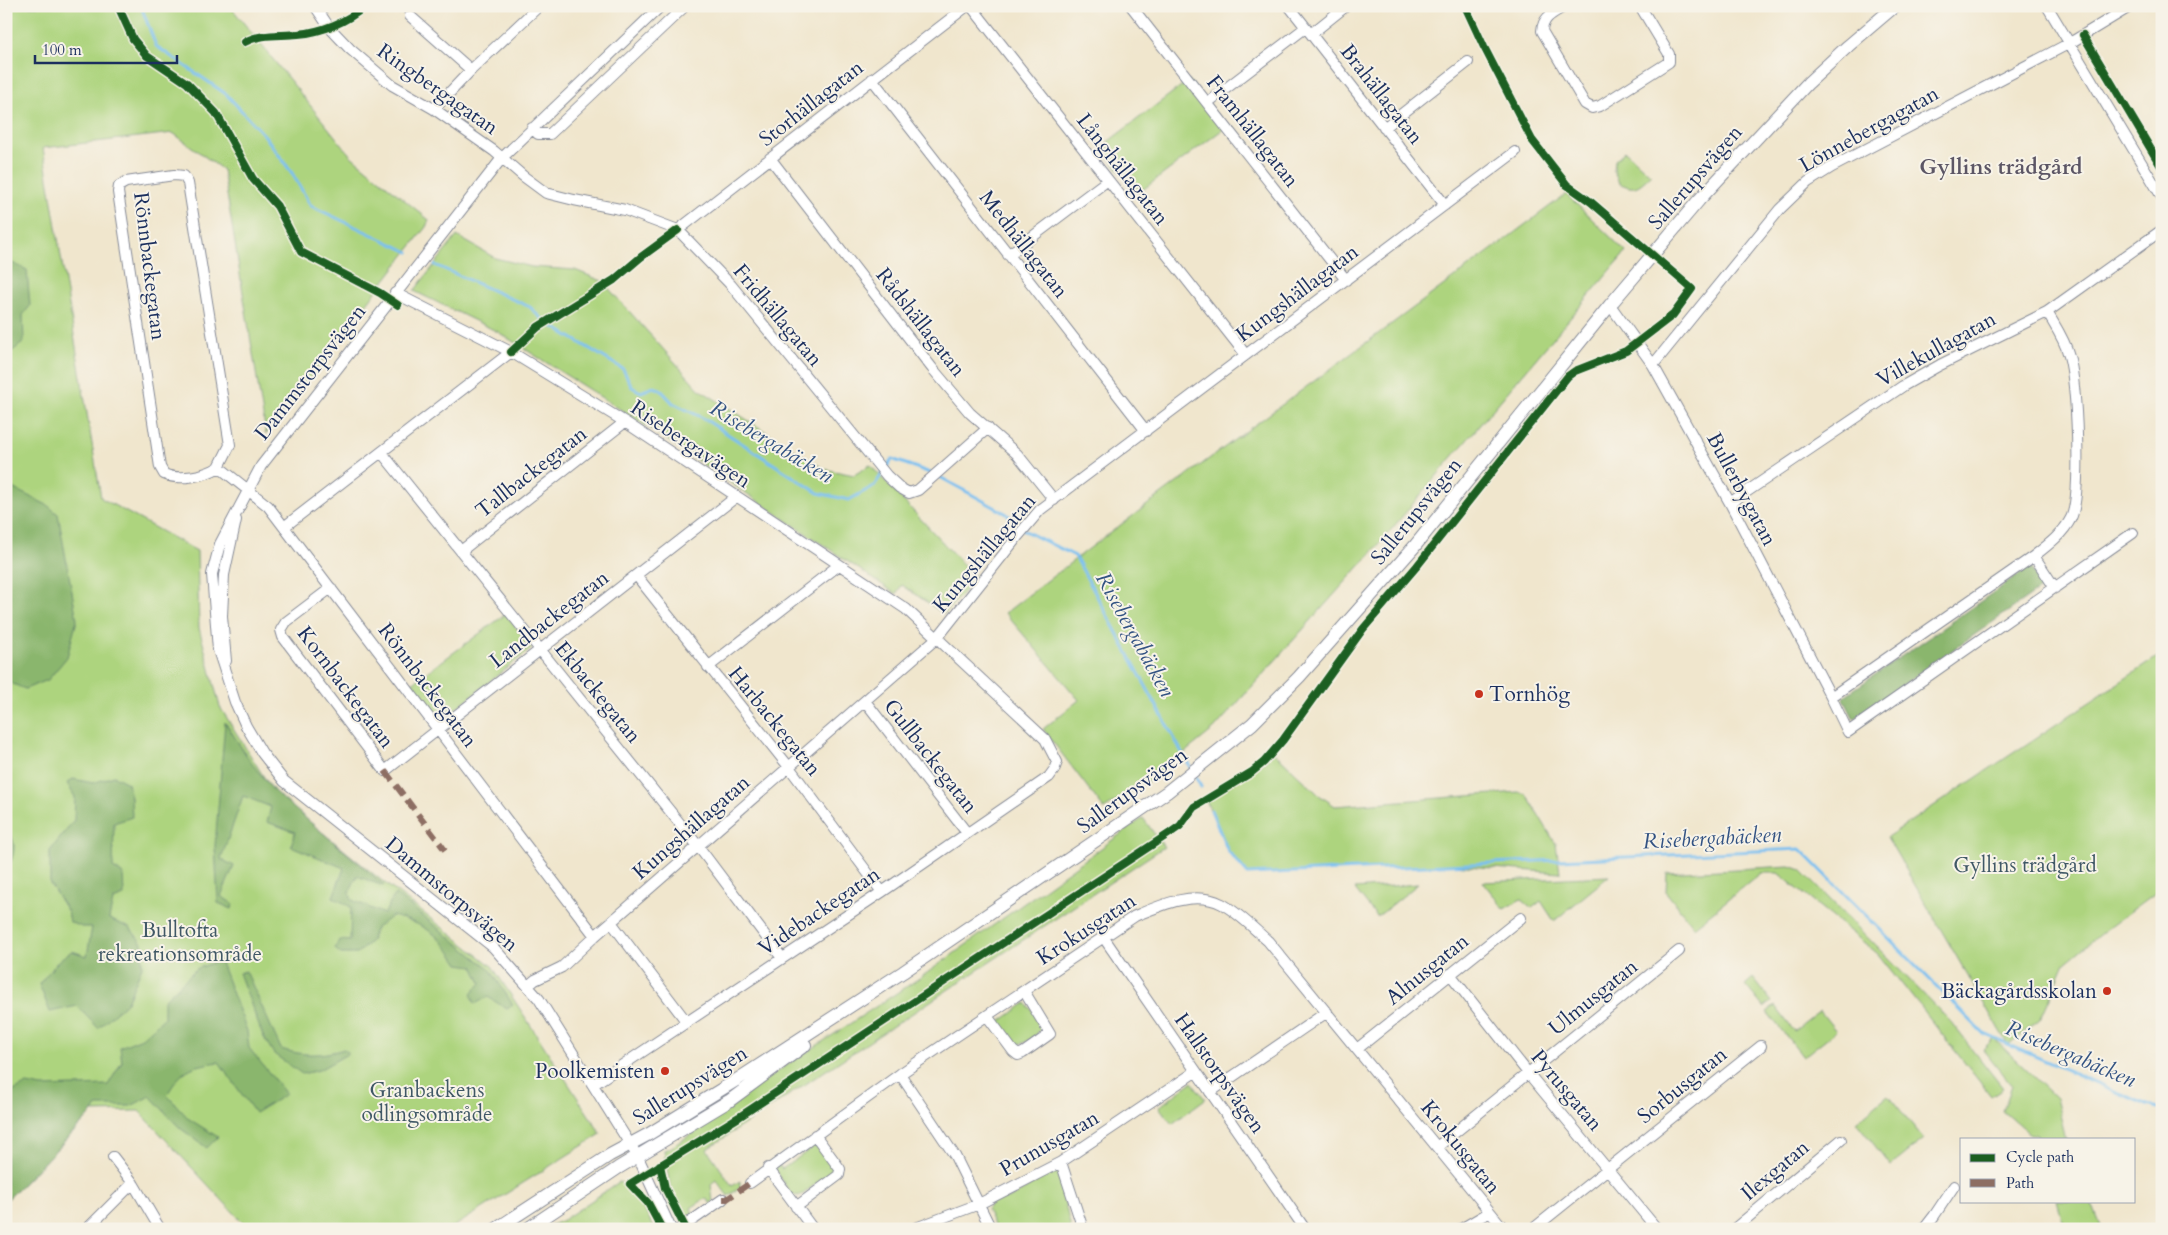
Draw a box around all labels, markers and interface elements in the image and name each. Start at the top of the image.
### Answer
scale bar [35,32,178,64]
street label: Ringbergagatan [371,37,504,142]
street label: Brahällagatan [1333,38,1430,151]
text: 100 m [42,40,82,60]
street label: Storhällagatan [753,53,870,153]
street label: Framhällagatan [1199,69,1306,194]
street label: Lönnebergagatan [1794,79,1944,180]
street label: Långhällagatan [1070,107,1175,231]
street label: Sallerupsvägen [1642,119,1749,236]
district label: Gyllins trädgård [1919,152,2083,182]
street label: Medhällagatan [972,184,1075,304]
street label: Rönnbackegatan [126,190,173,342]
street label: Kungshällagatan [1230,238,1365,349]
street label: Fridhällagatan [726,258,829,373]
street label: Rådshällagatan [869,262,972,383]
street label: Dammstorpsvägen [248,298,373,447]
street label: Villekullagatan [1871,305,2001,394]
street label: Risebergavägen [625,393,757,495]
water label: Risebergabäcken [704,393,839,491]
street label: Tallbackegatan [469,420,593,525]
street label: Bullerbygatan [1700,427,1784,551]
street label: Sallerupsvägen [1364,452,1469,571]
street label: Kungshällagatan [926,488,1043,619]
street label: Landbackegatan [484,564,615,675]
water label: Risebergabäcken [1088,567,1182,703]
street label: Rönnbackegatan [371,617,484,754]
street label: Kornbackegatan [290,620,401,754]
street label: Ekbackegatan [548,635,648,749]
street label: Harbackegatan [721,660,828,782]
place label: Tornhög [1489,680,1570,709]
marker: Tornhög [1473,688,1485,700]
street label: Gullbackegatan [877,693,985,820]
street label: Sallerupsvägen [1071,740,1194,840]
street label: Kungshällagatan [626,768,756,887]
water label: Risebergabäcken [1642,819,1782,857]
street label: Dammstorpsvägen [379,830,524,959]
park label: Gyllins trädgård [1953,851,2097,880]
street label: Videbackegatan [753,860,886,963]
street label: Krokusgatan [1031,886,1142,972]
park label: Bulltofta rekreationsområde [98,916,262,969]
street label: Alnusgatan [1380,927,1475,1012]
street label: Ulmusgatan [1542,952,1644,1042]
place label: Bäckagårdsskolan [1941,977,2097,1006]
marker: Bäckagårdsskolan [2101,985,2113,997]
street label: Hallstorpsvägen [1167,1007,1272,1140]
water label: Risebergabäcken [2001,1013,2141,1095]
street label: Sallerupsvägen [627,1039,753,1132]
street label: Sorbusgatan [1631,1040,1733,1131]
street label: Pyrusgatan [1524,1043,1609,1137]
place label: Poolkemisten [535,1057,655,1086]
marker: Poolkemisten [659,1065,671,1077]
park label: Granbackens odlingsområde [361,1076,493,1129]
street label: Krokusgatan [1414,1094,1507,1200]
street label: Prunusgatan [994,1103,1104,1184]
street label: Ilexgatan [1735,1133,1816,1208]
legend [1960,1138,2136,1202]
text: Cycle path [2006,1147,2075,1167]
text: Path [2006,1173,2035,1193]

